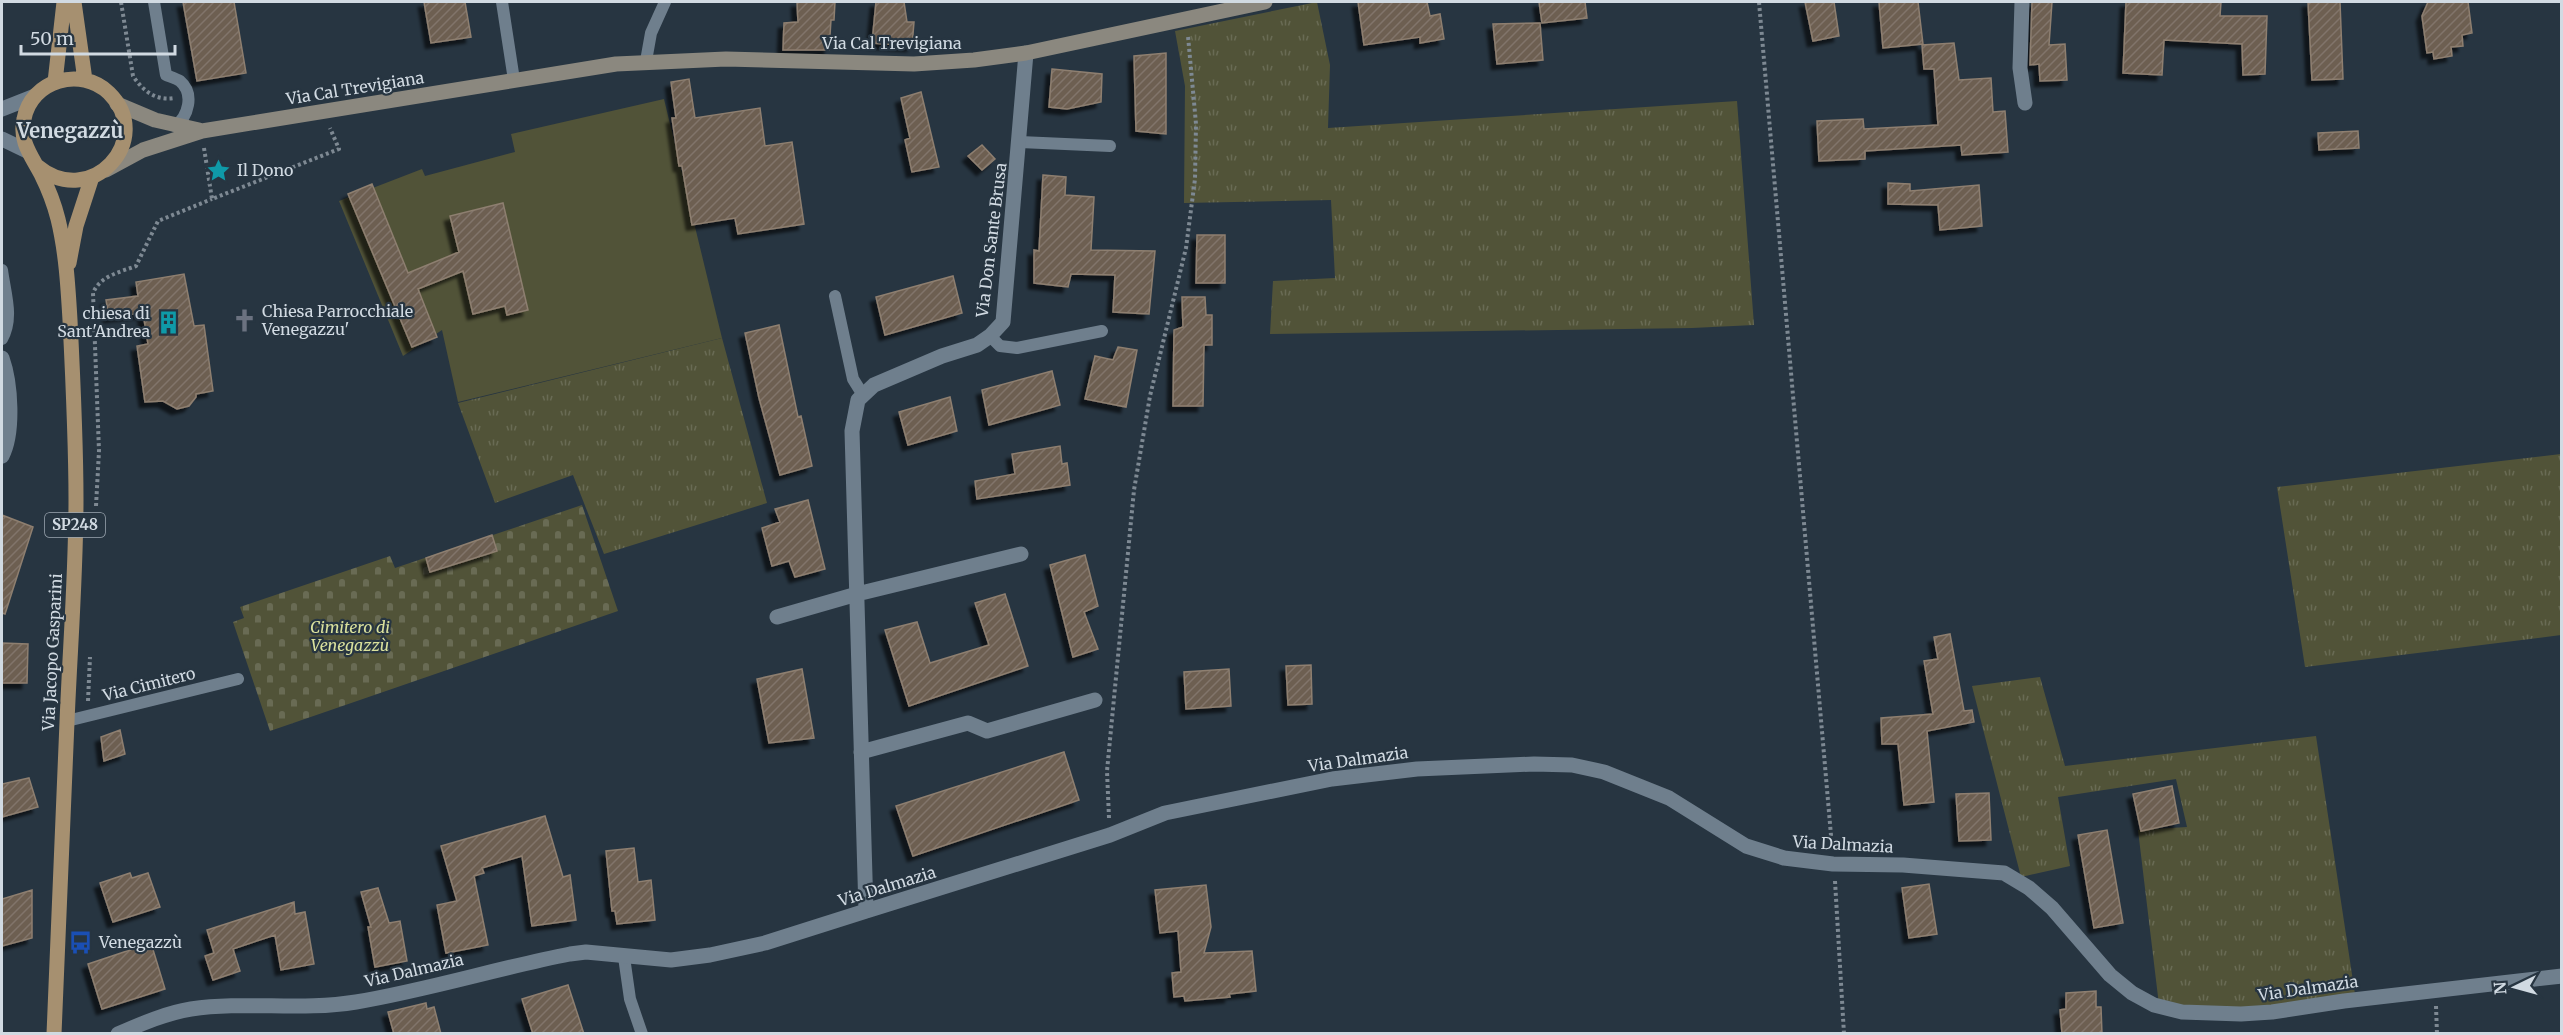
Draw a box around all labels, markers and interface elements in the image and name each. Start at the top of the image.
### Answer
scale bar [21,18,176,56]
text: 50 m [30,27,74,50]
street label: Via Cal Trevigiana [821,33,962,53]
street label: Via Cal Trevigiana [284,67,426,109]
district label: Venegazzù [16,118,124,143]
place icon: Il Dono [206,157,232,183]
place label: Il Dono [237,160,293,180]
street label: Via Don Sante Brusa [971,161,1010,319]
place label: Chiesa Parrocchiale Venegazzu' [261,301,413,339]
place label: chiesa di Sant'Andrea [57,303,150,341]
church icon: Chiesa Parrocchiale Venegazzu' [231,307,257,333]
building icon: chiesa di Sant'Andrea [155,309,181,335]
road number: SP248 [45,513,105,537]
street label: Via Jacopo Gasparini [38,573,66,732]
park label: Cimitero di Venegazzù [310,617,390,655]
street label: Via Cimitero [100,663,197,705]
street label: Via Dalmazia [1306,742,1410,776]
street label: Via Dalmazia [1791,831,1894,857]
street label: Via Dalmazia [835,862,938,911]
bus stop icon: Venegazzù [68,929,94,955]
place label: Venegazzù [98,932,182,952]
street label: Via Dalmazia [362,949,466,991]
north arrow [2485,957,2545,1017]
street label: Via Dalmazia [2256,971,2360,1005]
text: N [2490,981,2511,995]

